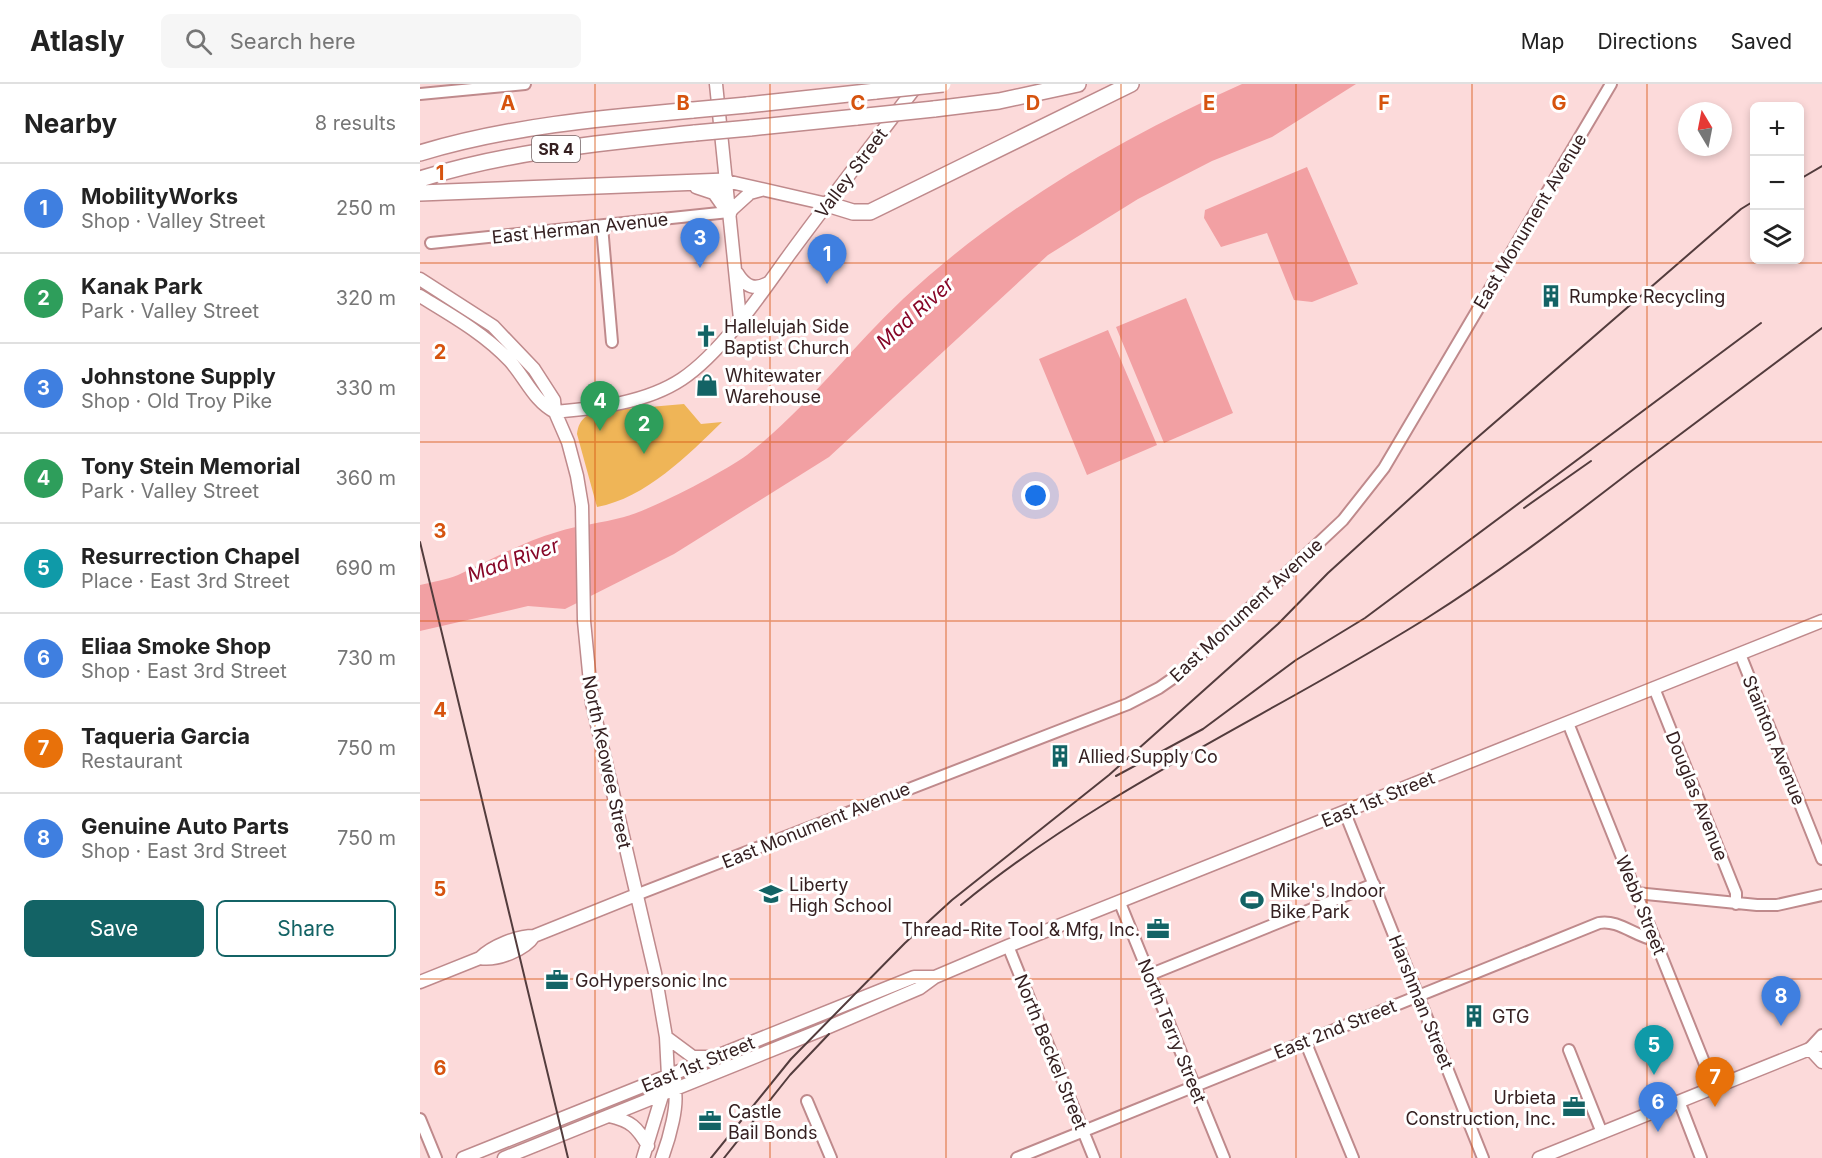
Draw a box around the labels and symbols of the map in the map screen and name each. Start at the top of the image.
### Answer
text: A [501,91,516,115]
text: B [676,91,690,115]
text: C [851,91,865,115]
text: D [1026,91,1040,115]
text: E [1203,91,1215,115]
text: F [1378,91,1390,115]
text: G [1551,91,1567,115]
north arrow [1678,102,1732,156]
street label: Valley Street [811,124,891,222]
street label: East Monument Avenue [1469,130,1591,312]
road number: SR 4 [532,136,580,162]
text: 1 [436,161,444,185]
street label: East Herman Avenue [491,208,669,248]
pin: 3 [680,218,720,268]
pin: 1 [808,234,846,284]
water label: Mad River [871,272,959,354]
building icon: Rumpke Recycling [1538,283,1564,309]
place label: Rumpke Recycling [1569,286,1725,307]
place label: Hallelujah Side Baptist Church [724,316,849,358]
church icon: Hallelujah Side Baptist Church [693,323,719,349]
text: 2 [434,340,446,364]
place label: Whitewater Warehouse [725,365,822,407]
shop icon: Whitewater Warehouse [694,372,720,398]
pin: 4 [580,382,620,431]
pin: 2 [624,404,664,454]
your location [1021,481,1050,510]
text: 3 [434,519,446,543]
water label: Mad River [464,533,563,587]
street label: East Monument Avenue [1165,534,1327,686]
street label: Stainton Avenue [1738,672,1810,808]
street label: North Keowee Street [578,673,636,851]
text: 4 [433,698,447,722]
street label: Douglas Avenue [1661,728,1733,864]
building icon: Allied Supply Co [1047,743,1073,769]
place label: Allied Supply Co [1078,746,1218,767]
street label: East 1st Street [1318,767,1438,831]
street label: East Monument Avenue [719,778,913,872]
street label: Webb Street [1612,852,1670,958]
place label: Liberty High School [789,874,892,916]
text: 5 [434,877,446,901]
place label: Mike's Indoor Bike Park [1270,880,1385,922]
school or university icon: Liberty High School [758,881,784,907]
sports icon: Mike's Indoor Bike Park [1239,887,1265,913]
office icon: Thread-Rite Tool & Mfg, Inc. [1145,916,1171,942]
place label: Thread-Rite Tool & Mfg, Inc. [901,919,1140,940]
street label: Harshman Street [1385,932,1458,1072]
street label: North Terry Street [1133,956,1211,1106]
office icon: GoHypersonic Inc [544,967,570,993]
place label: GoHypersonic Inc [575,970,727,991]
street label: North Beckel Street [1010,971,1092,1133]
pin: 8 [1762,976,1800,1026]
street label: East 2nd Street [1271,995,1399,1063]
building icon: GTG [1461,1003,1487,1029]
place label: GTG [1492,1006,1529,1027]
pin: 5 [1634,1026,1674,1075]
street label: East 1st Street [638,1032,758,1096]
text: 6 [434,1056,447,1080]
pin: 7 [1696,1058,1734,1107]
pin: 6 [1638,1082,1678,1132]
place label: Urbieta Construction, Inc. [1405,1087,1556,1129]
office icon: Urbieta Construction, Inc. [1561,1094,1587,1120]
place label: Castle Bail Bonds [728,1101,817,1143]
office icon: Castle Bail Bonds [697,1108,723,1134]

